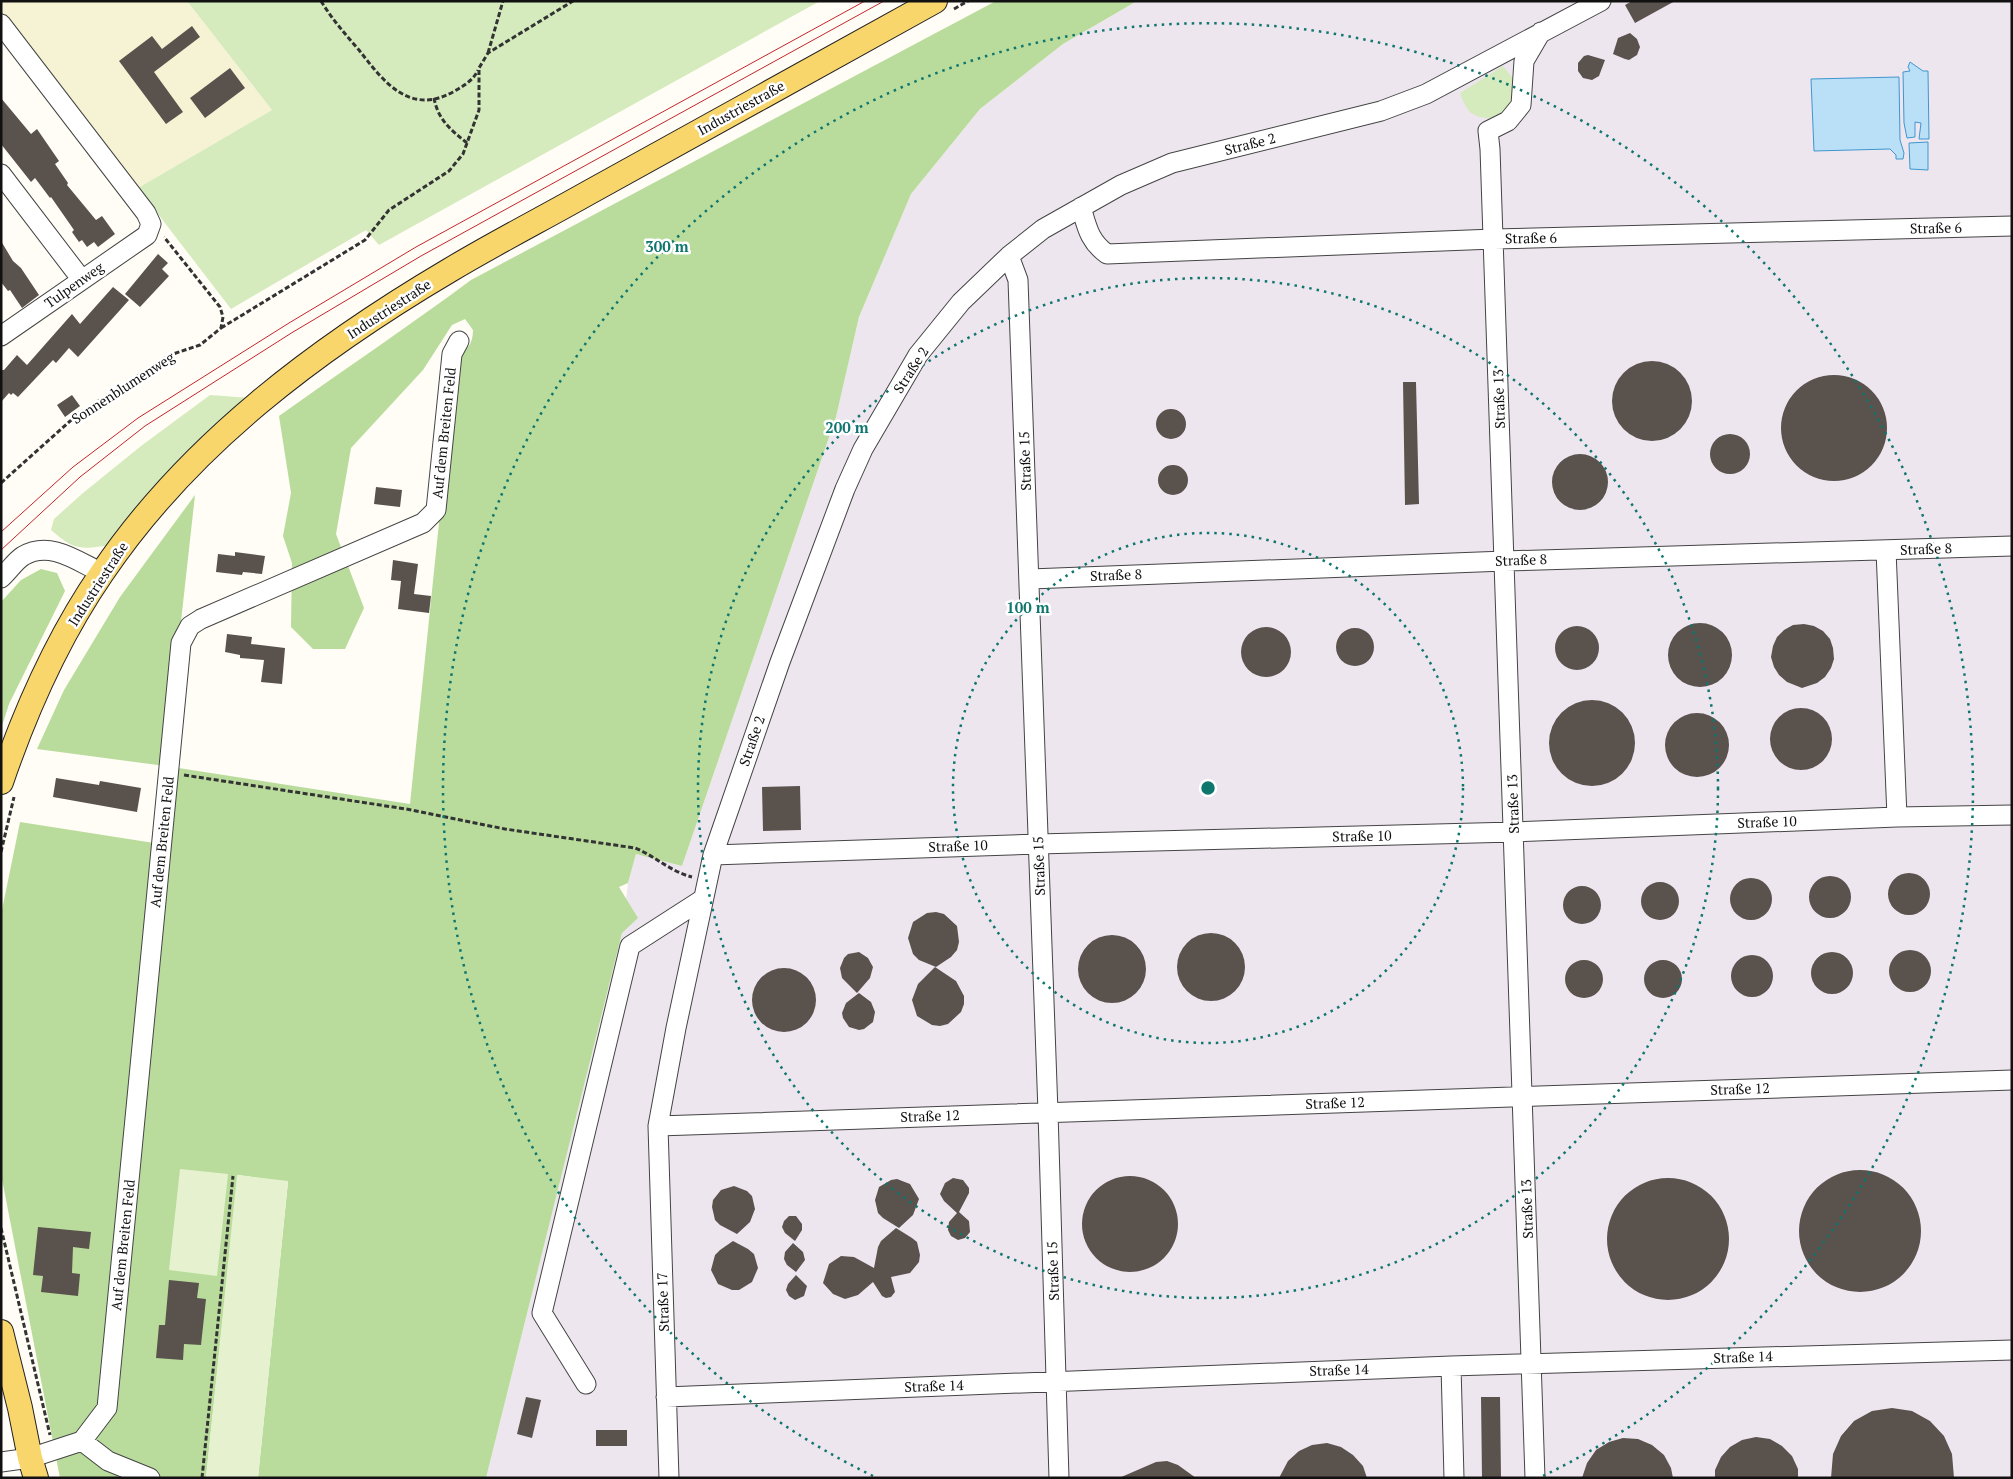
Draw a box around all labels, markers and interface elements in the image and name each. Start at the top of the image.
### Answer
street label: Industriestraße [694,76,788,139]
street label: Straße 2 [1222,128,1277,159]
street label: Straße 6 [1910,218,1963,237]
street label: Straße 6 [1505,228,1558,247]
text: 300 m [645,236,689,256]
street label: Tulpenweg [40,257,108,312]
street label: Industriestraße [343,274,434,343]
street label: Straße 2 [888,343,933,397]
street label: Sonnenblumenweg [68,347,178,428]
street label: Auf dem Breiten Feld [427,366,460,500]
street label: Straße 13 [1488,369,1509,429]
text: 200 m [825,417,869,437]
street label: Straße 15 [1014,431,1035,491]
street label: Industriestraße [63,538,132,629]
street label: Straße 8 [1900,538,1952,559]
street label: Straße 8 [1495,549,1547,570]
street label: Straße 8 [1090,564,1142,585]
text: 100 m [1006,597,1050,617]
street label: Straße 2 [734,713,769,769]
street label: Straße 13 [1502,774,1523,834]
street label: Auf dem Breiten Feld [145,775,178,909]
centre of rings [1199,779,1217,797]
street label: Straße 10 [1737,811,1797,832]
street label: Straße 10 [1332,825,1392,846]
street label: Straße 10 [928,835,988,856]
street label: Straße 15 [1028,836,1049,896]
street label: Straße 12 [1710,1078,1770,1099]
street label: Straße 12 [1305,1092,1365,1113]
street label: Straße 12 [900,1105,960,1126]
street label: Auf dem Breiten Feld [106,1178,139,1312]
street label: Straße 13 [1516,1179,1537,1239]
street label: Straße 15 [1042,1241,1063,1301]
street label: Straße 17 [652,1272,673,1332]
street label: Straße 14 [1713,1346,1774,1367]
street label: Straße 14 [1309,1359,1370,1380]
street label: Straße 14 [904,1375,965,1396]

